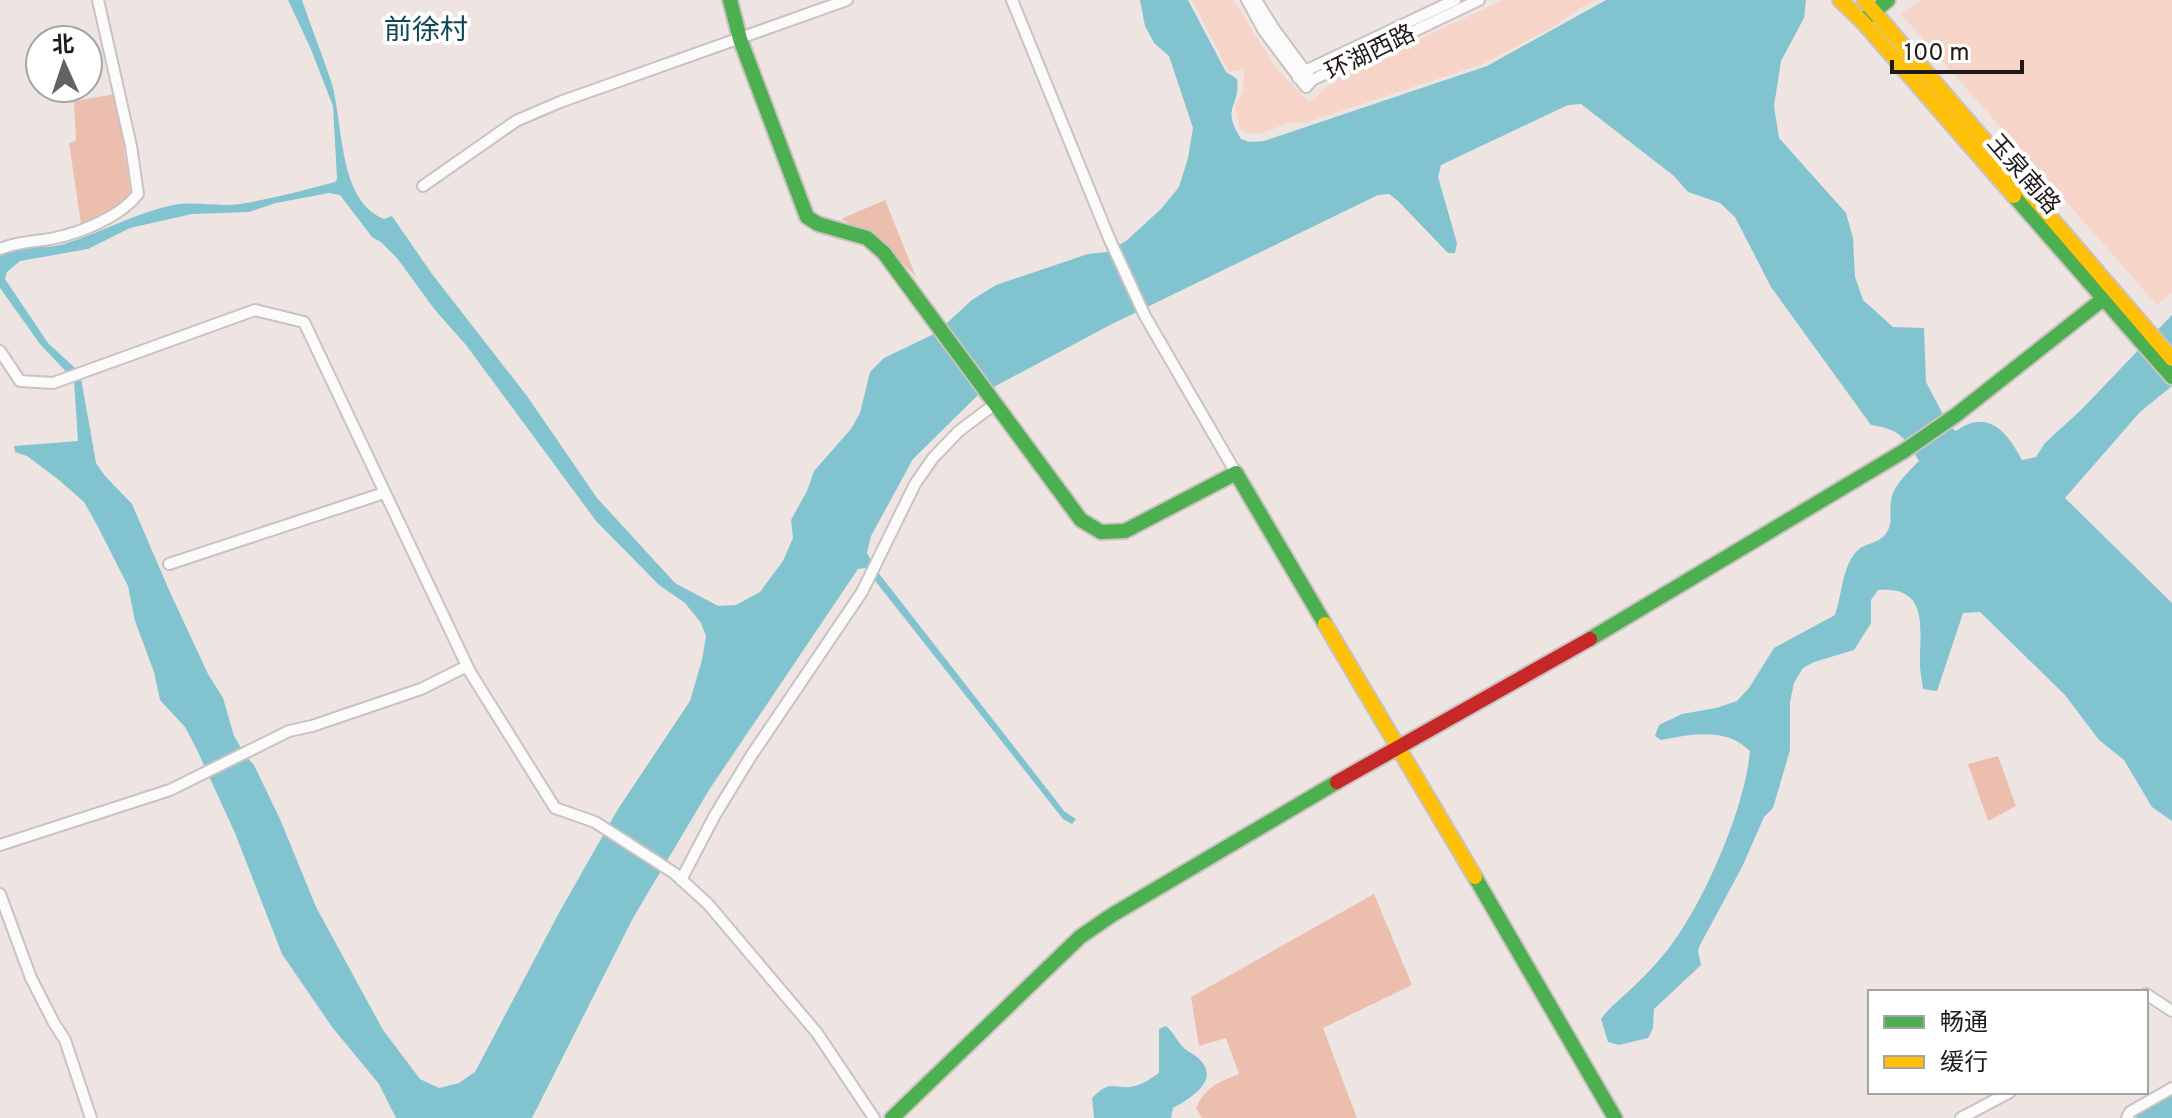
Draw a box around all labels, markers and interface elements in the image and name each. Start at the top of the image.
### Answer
district label: 前徐村 [384,14,468,50]
street label: 环湖西路 [1321,19,1421,88]
north arrow [24,24,104,104]
scale bar [1892,24,2022,74]
text: 北 [51,32,75,61]
text: 100 m [1904,39,1970,69]
street label: 玉泉南路 [1980,129,2065,221]
legend [1868,990,2148,1094]
text: 畅通 [1940,1009,1988,1039]
text: 缓行 [1940,1049,1988,1079]

